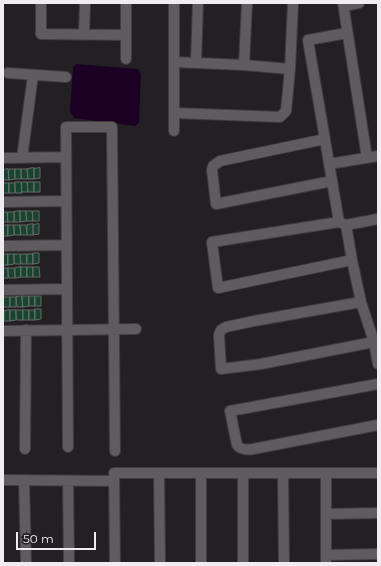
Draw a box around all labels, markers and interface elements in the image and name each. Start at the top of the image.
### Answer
scale bar [18,524,98,550]
text: 50 m [23,531,54,546]

